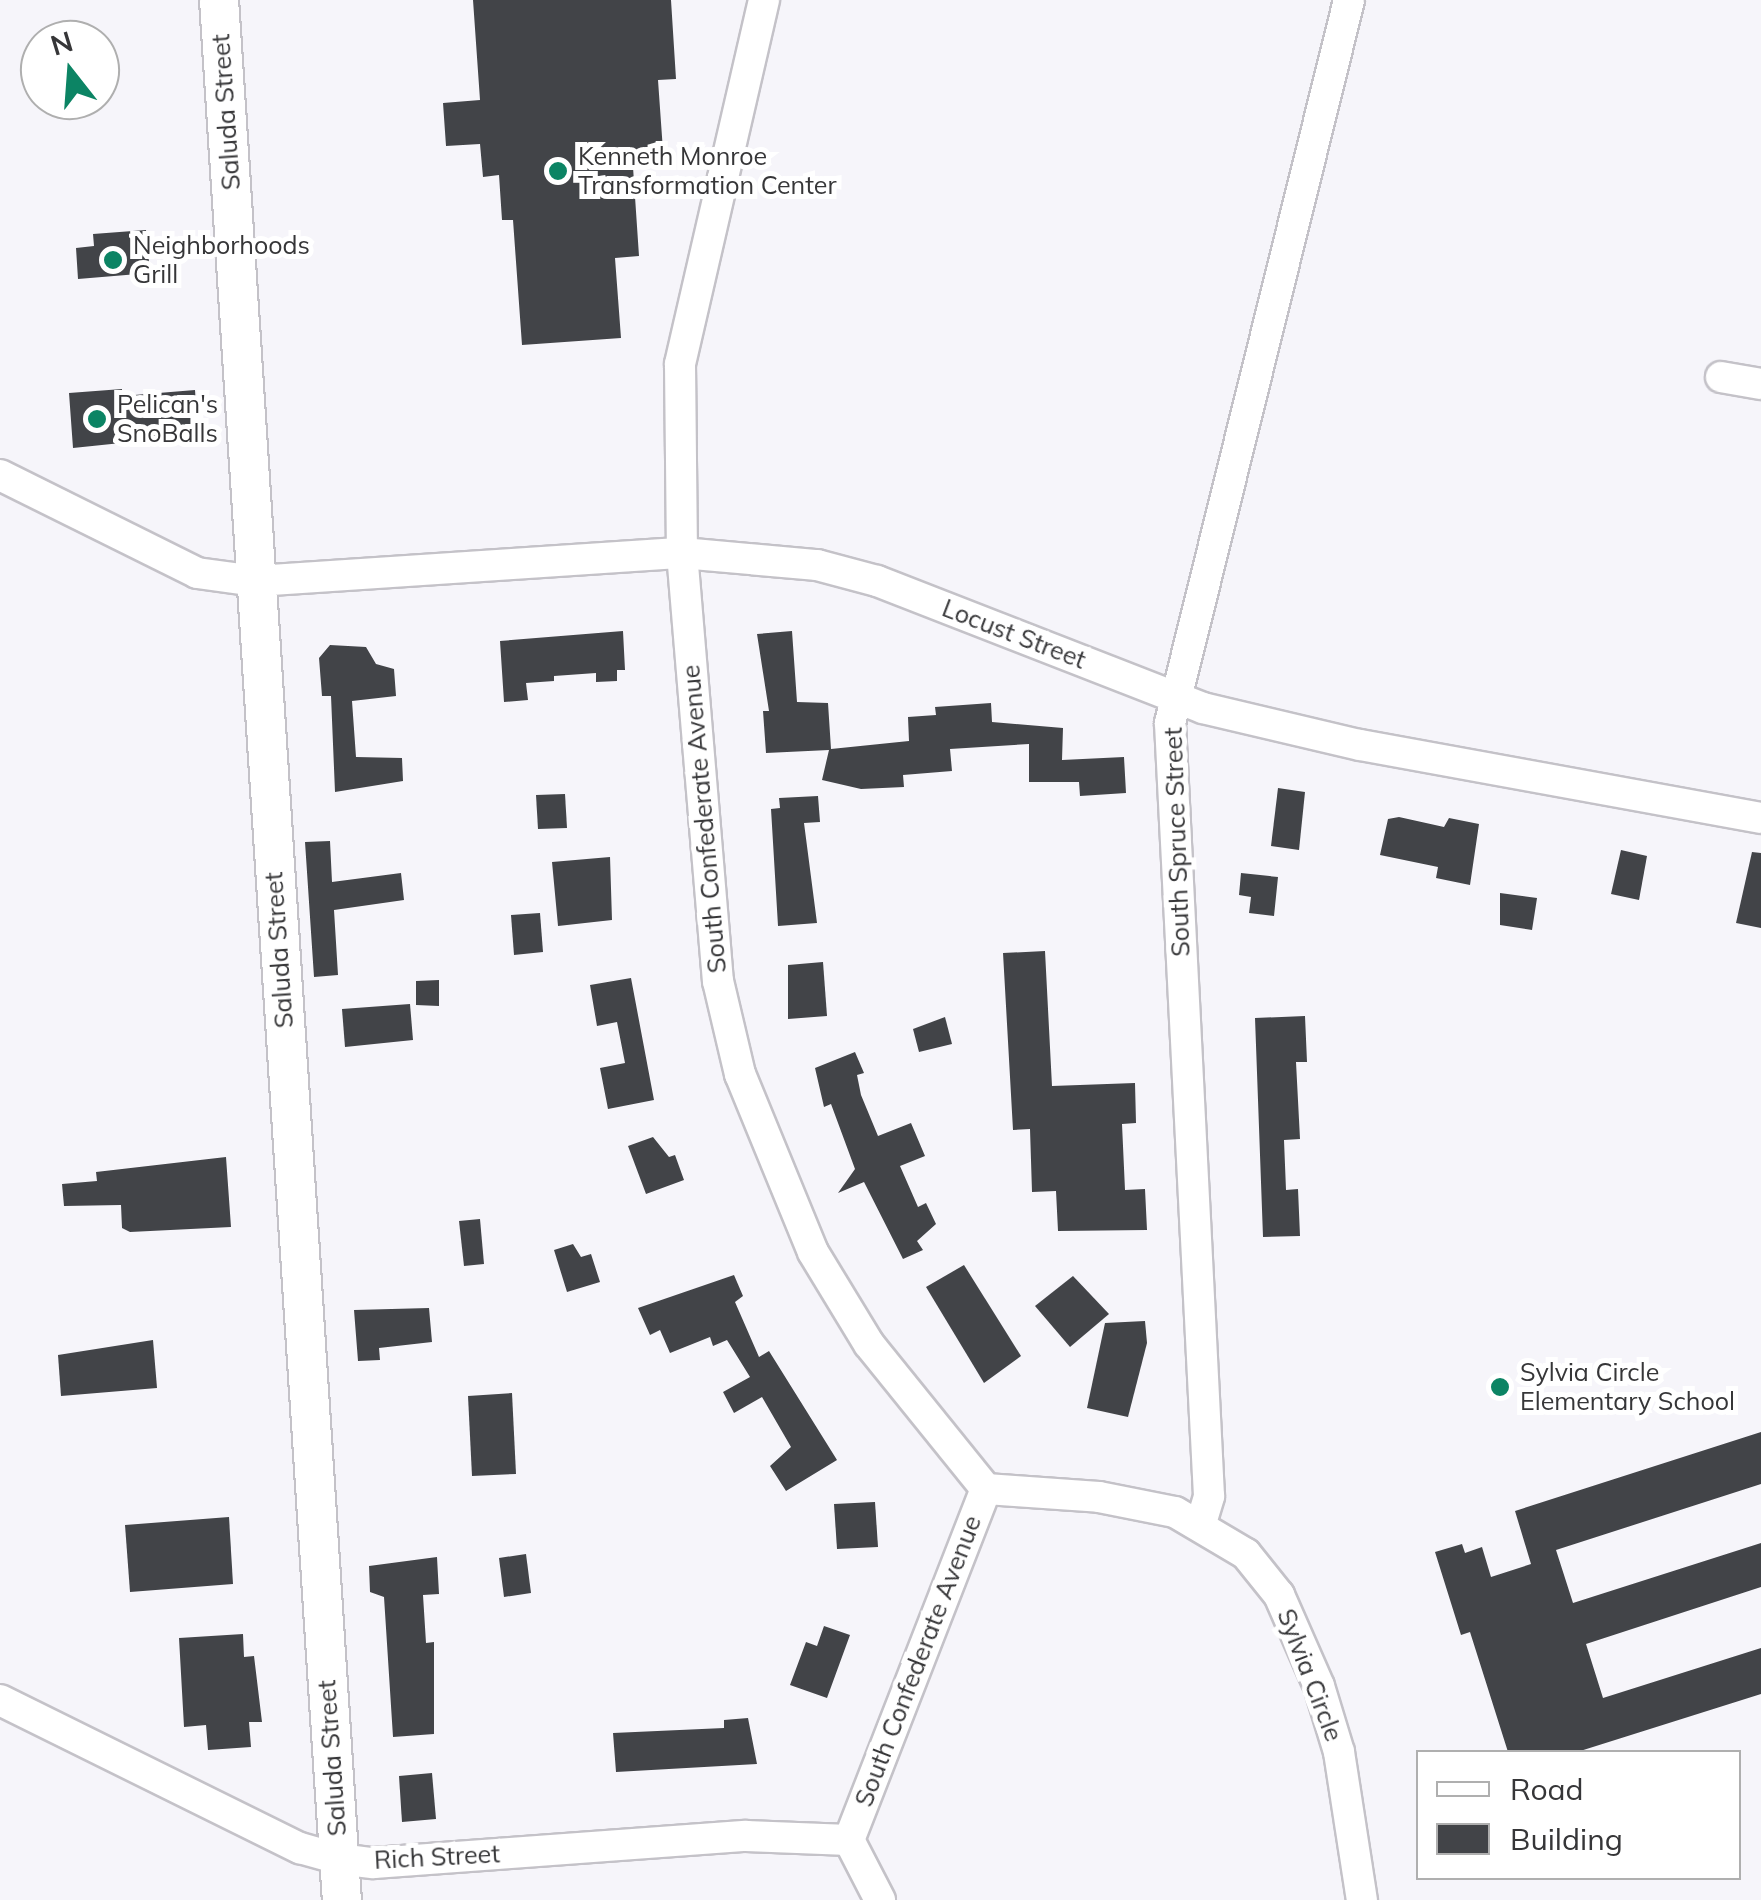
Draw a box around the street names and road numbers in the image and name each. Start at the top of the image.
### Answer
street label: Saluda Street [206,33,246,191]
street label: Locust Street [938,593,1090,675]
street label: South Confederate Avenue [676,664,732,974]
street label: South Spruce Street [1158,727,1196,957]
street label: Saluda Street [259,871,299,1029]
street label: South Confederate Avenue [849,1511,987,1811]
street label: Sylvia Circle [1271,1605,1349,1745]
street label: Saluda Street [312,1679,352,1837]
street label: Rich Street [373,1839,501,1875]

